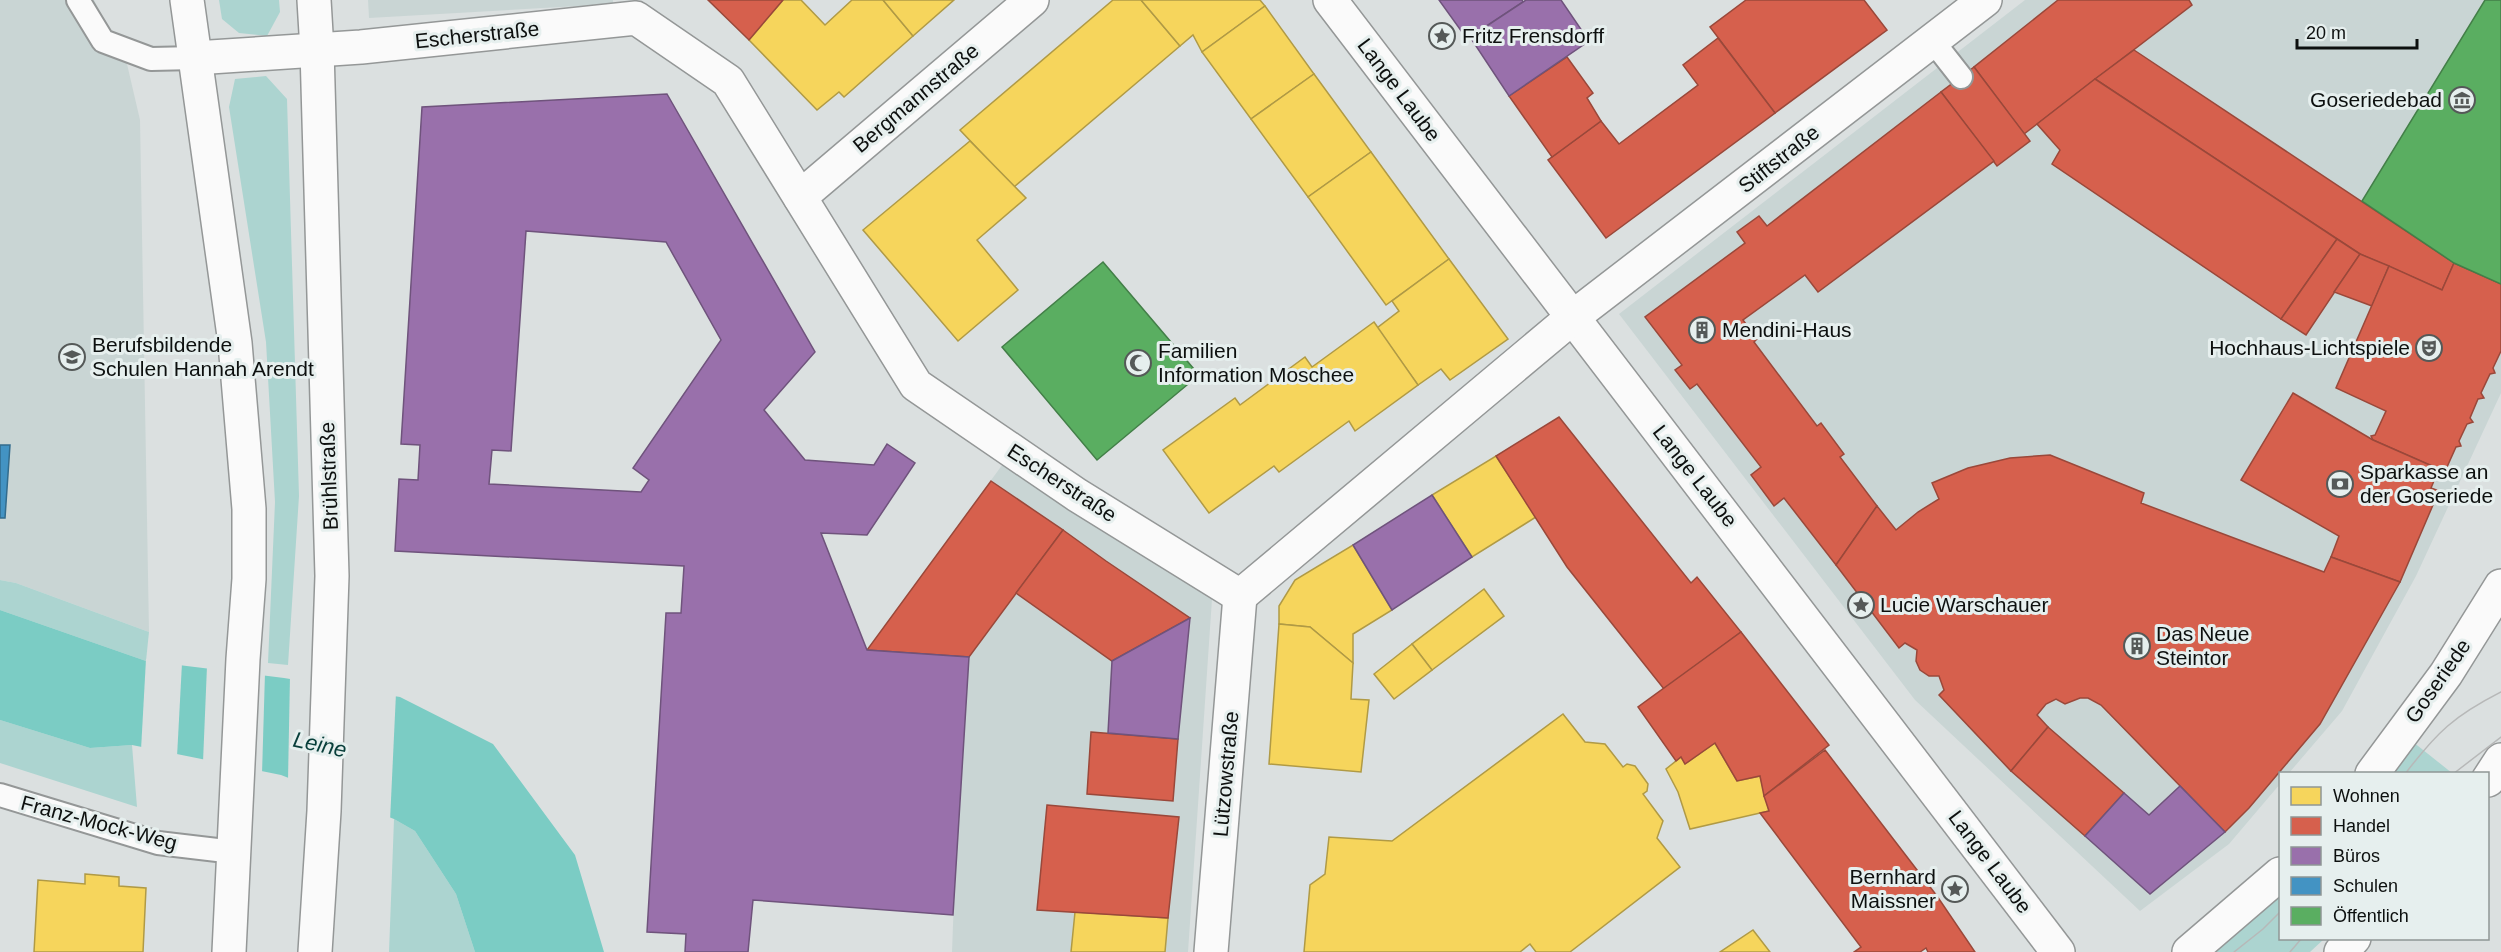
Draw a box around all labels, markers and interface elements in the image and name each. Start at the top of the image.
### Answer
scale bar [2297,12,2417,50]
street label: Escherstraße [414,17,540,52]
place icon: Fritz Frensdorff [1427,21,1457,51]
text: 20 m [2306,23,2346,43]
place label: Fritz Frensdorff [1462,24,1604,47]
street label: Lange Laube [1353,34,1445,146]
street label: Bergmannstraße [848,39,983,157]
museum icon: Goseriedebad [2447,85,2477,115]
place label: Goseriedebad [2310,88,2442,111]
street label: Stiftstraße [1734,120,1823,197]
building icon: Mendini-Haus [1687,315,1717,345]
place label: Mendini-Haus [1722,318,1852,341]
place label: Berufsbildende Schulen Hannah Arendt [92,333,314,380]
theatre icon: Hochhaus-Lichtspiele [2414,333,2444,363]
place label: Hochhaus-Lichtspiele [2209,336,2410,359]
place label: Familien Information Moschee [1158,339,1354,386]
school or university icon: Berufsbildende Schulen Hannah Arendt [57,342,87,372]
mosque icon: Familien Information Moschee [1123,348,1153,378]
street label: Lange Laube [1649,420,1742,531]
street label: Brühlstraße [315,421,342,531]
street label: Escherstraße [1004,439,1121,526]
place label: Sparkasse an der Goseriede [2360,460,2493,507]
bank icon: Sparkasse an der Goseriede [2325,469,2355,499]
place icon: Lucie Warschauer [1846,590,1876,620]
place label: Lucie Warschauer [1880,593,2048,616]
place label: Das Neue Steintor [2156,622,2249,669]
building icon: Das Neue Steintor [2122,631,2152,661]
street label: Goseriede [2400,634,2475,727]
street label: Lützowstraße [1209,710,1242,838]
water label: Leine [291,727,349,762]
legend [2279,772,2489,940]
text: Wohnen [2333,786,2400,806]
street label: Franz-Mock-Weg [19,791,180,854]
street label: Lange Laube [1944,806,2036,918]
text: Handel [2333,816,2390,836]
text: Büros [2333,846,2380,866]
place label: Bernhard Maissner [1850,865,1936,912]
place icon: Bernhard Maissner [1940,874,1970,904]
text: Schulen [2333,876,2398,896]
text: Öffentlich [2333,906,2409,926]

